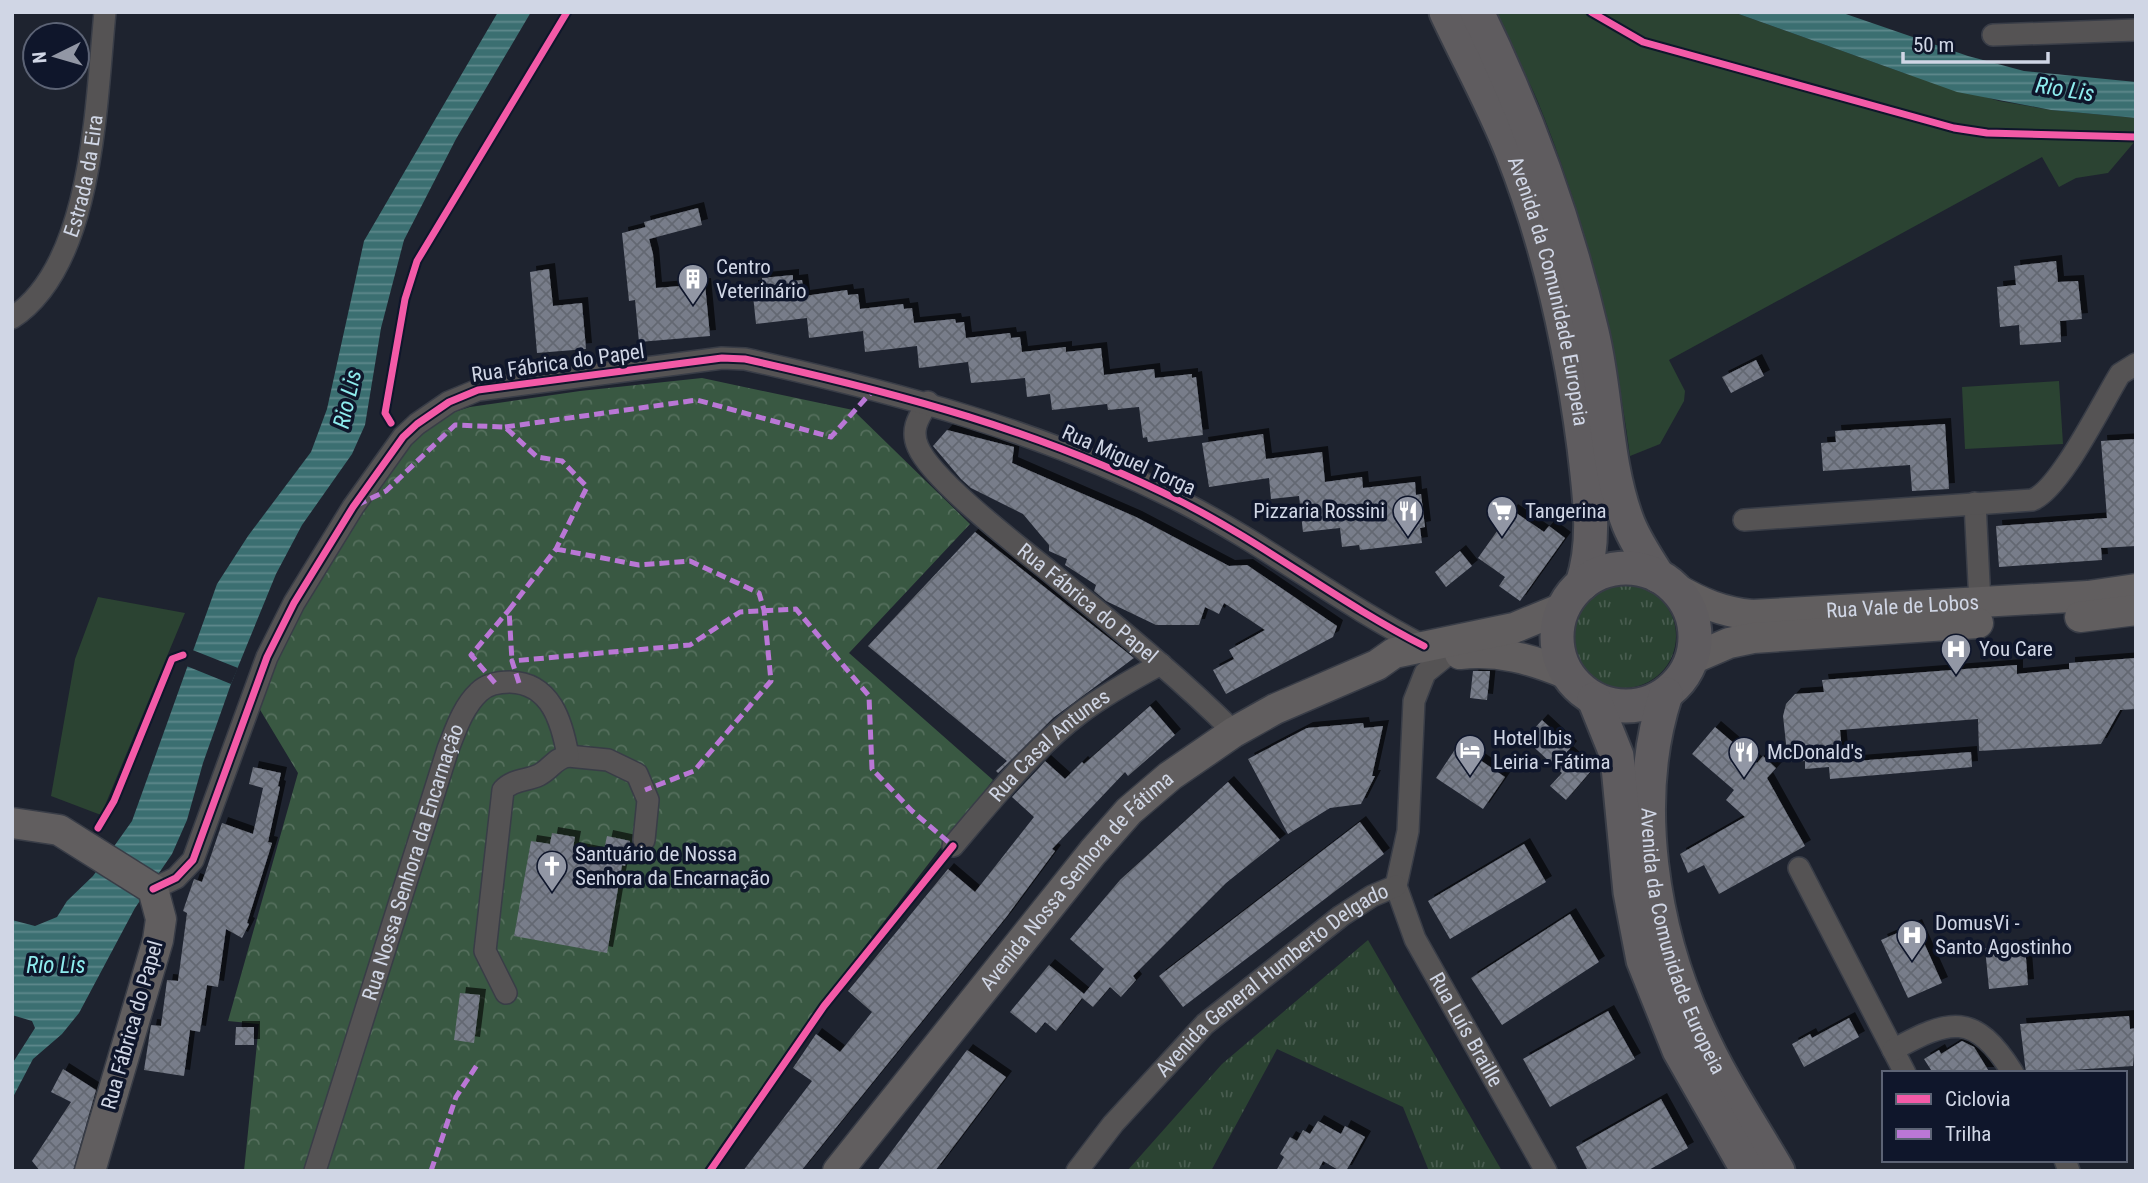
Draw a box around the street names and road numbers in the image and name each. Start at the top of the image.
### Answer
street label: Estrada da Eira [59,113,108,240]
street label: Avenida da Comunidade Europeia [1503,153,1593,427]
street label: Rua Fábrica do Papel [470,339,646,387]
street label: Rua Miguel Torga [1059,420,1199,500]
street label: Rua Fábrica do Papel [1013,538,1163,668]
street label: Rua Vale de Lobos [1825,590,1980,623]
street label: Rua Casal Antunes [984,684,1114,806]
street label: Rua Nossa Senhora da Encarnação [358,720,469,1003]
street label: Avenida Nossa Senhora de Fátima [975,767,1178,995]
street label: Avenida da Comunidade Europeia [1637,808,1730,1078]
street label: Avenida General Humberto Delgado [1151,879,1392,1082]
street label: Rua Fábrica do Papel [96,938,168,1112]
street label: Rua Luís Braille [1425,968,1508,1091]

